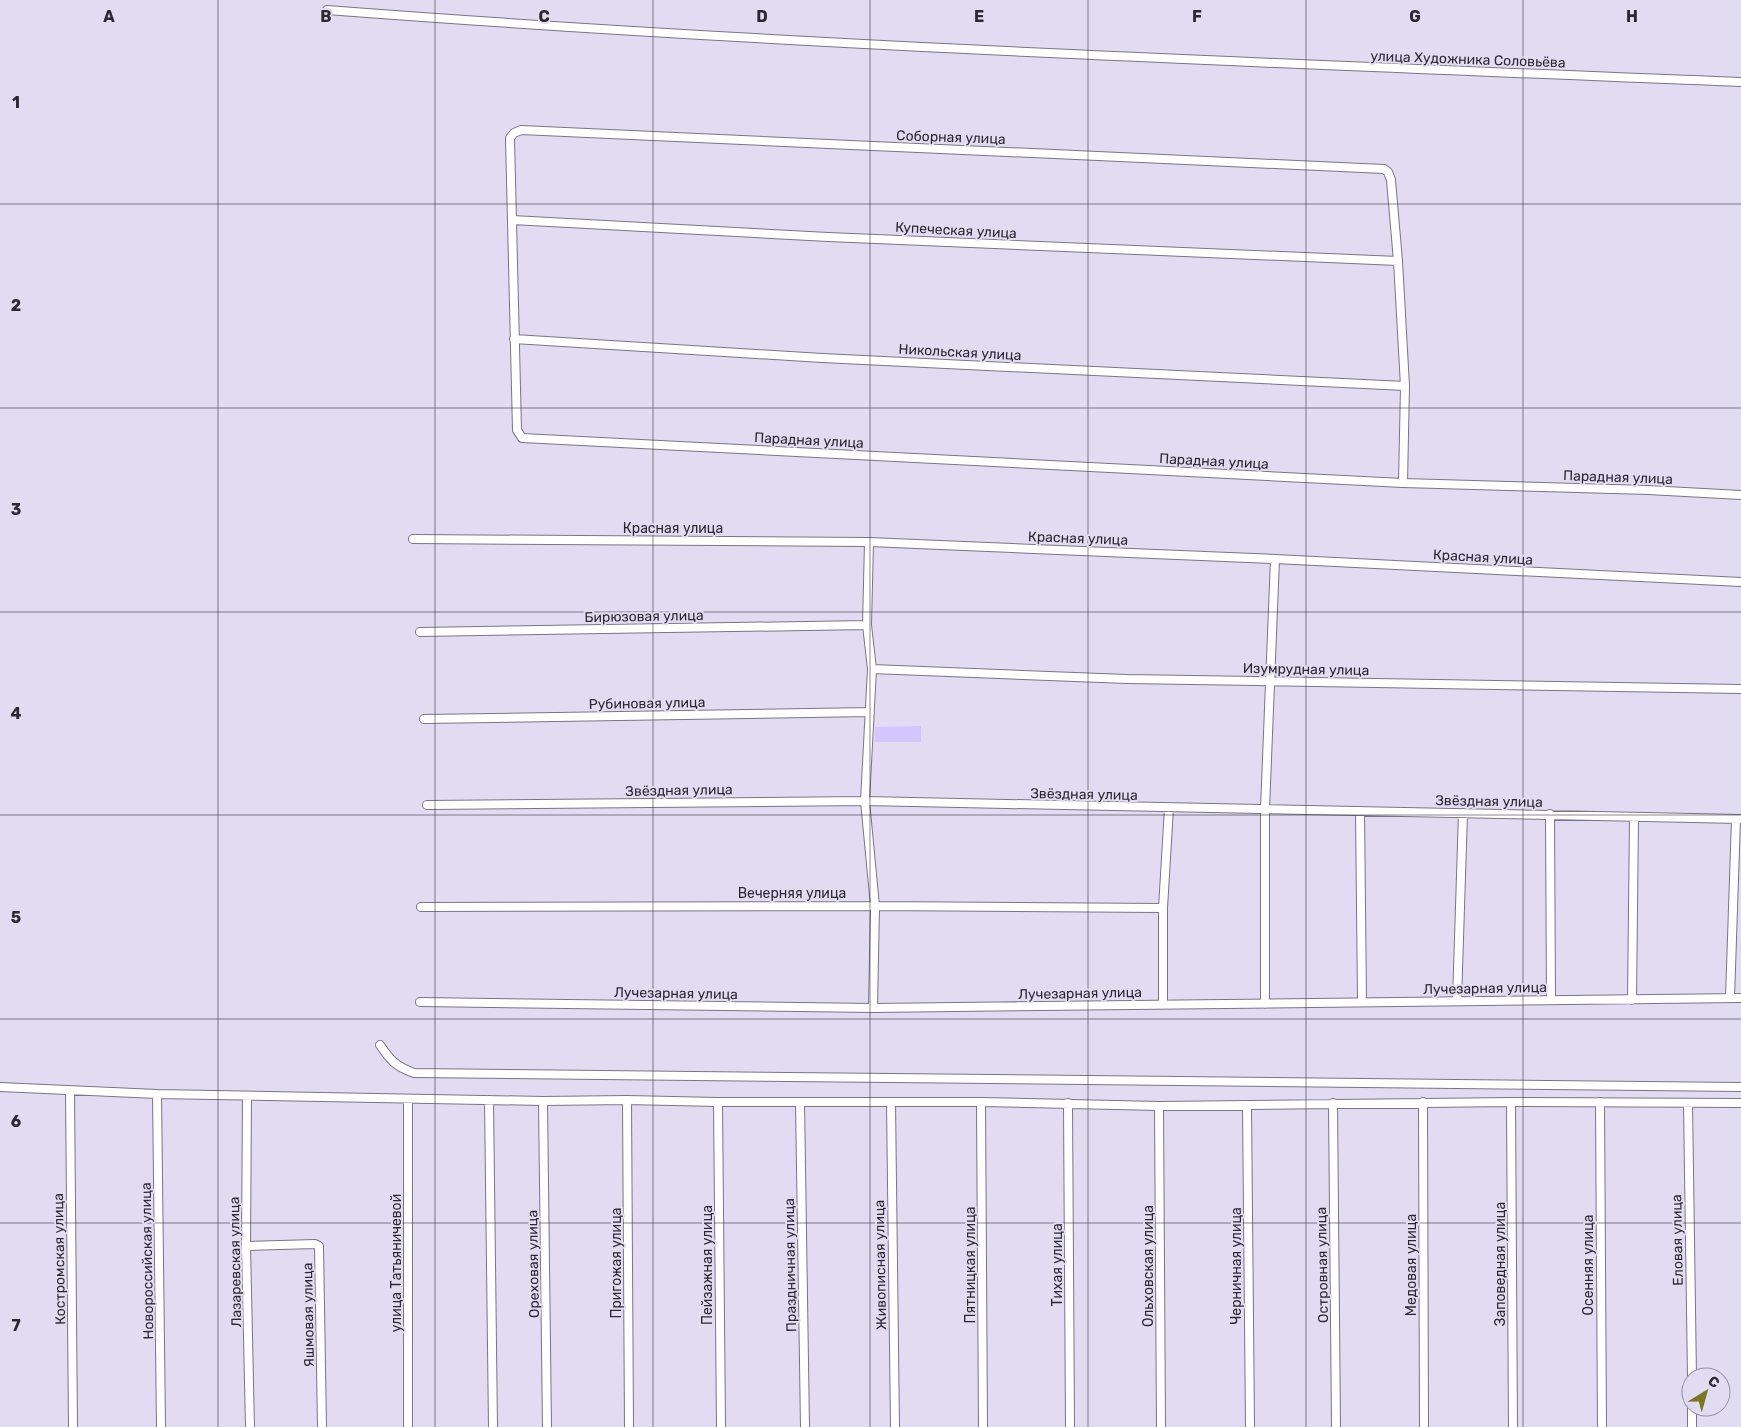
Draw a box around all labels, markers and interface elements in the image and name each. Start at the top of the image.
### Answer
text: A [103,7,115,26]
text: B [320,7,332,26]
text: C [538,7,550,26]
text: D [756,7,768,26]
text: E [974,7,984,26]
text: F [1192,7,1202,26]
text: G [1409,7,1421,26]
text: H [1626,7,1638,26]
street label: улица Художника Соловьёва [1370,48,1566,71]
text: 1 [12,93,20,112]
street label: Соборная улица [896,127,1006,148]
street label: Купеческая улица [895,219,1017,242]
text: 2 [11,296,21,315]
street label: Никольская улица [898,341,1022,364]
street label: Парадная улица [754,429,864,452]
street label: Парадная улица [1159,450,1269,473]
street label: Парадная улица [1563,467,1673,488]
text: 3 [11,500,21,519]
street label: Красная улица [623,520,723,537]
street label: Красная улица [1028,528,1128,549]
street label: Красная улица [1432,546,1534,569]
street label: Бирюзовая улица [584,607,704,626]
street label: Изумрудная улица [1243,660,1369,679]
street label: Рубиновая улица [588,694,706,713]
text: 4 [11,704,22,723]
street label: Звёздная улица [625,781,733,800]
street label: Звёздная улица [1030,785,1138,804]
street label: Звёздная улица [1435,792,1543,811]
street label: Вечерняя улица [738,885,846,902]
text: 5 [11,908,21,927]
street label: Лучезарная улица [1423,979,1547,998]
street label: Лучезарная улица [614,984,738,1003]
street label: Лучезарная улица [1018,984,1142,1003]
text: 6 [11,1112,21,1131]
street label: Новороссийская улица [138,1182,157,1340]
street label: Костромская улица [50,1193,69,1325]
street label: улица Татьяничевой [388,1194,405,1332]
street label: Еловая улица [1668,1194,1687,1286]
street label: Лазаревская улица [226,1196,245,1328]
street label: Праздничная улица [781,1198,800,1332]
street label: Живописная улица [871,1200,890,1330]
street label: Заповедная улица [1492,1202,1509,1326]
street label: Пейзажная улица [699,1205,716,1325]
street label: Ольховская улица [1140,1205,1157,1327]
street label: Пятницкая улица [962,1206,979,1324]
street label: Пригожая улица [608,1207,625,1319]
street label: Черничная улица [1228,1207,1245,1325]
street label: Островная улица [1313,1207,1332,1323]
street label: Ореховая улица [524,1210,543,1318]
street label: Медовая улица [1403,1214,1420,1316]
street label: Осенняя улица [1580,1214,1597,1316]
street label: Тихая улица [1049,1223,1066,1307]
street label: Яшмовая улица [299,1262,318,1368]
text: 7 [11,1316,21,1335]
north arrow [1681,1367,1731,1417]
text: С [1704,1372,1723,1392]

